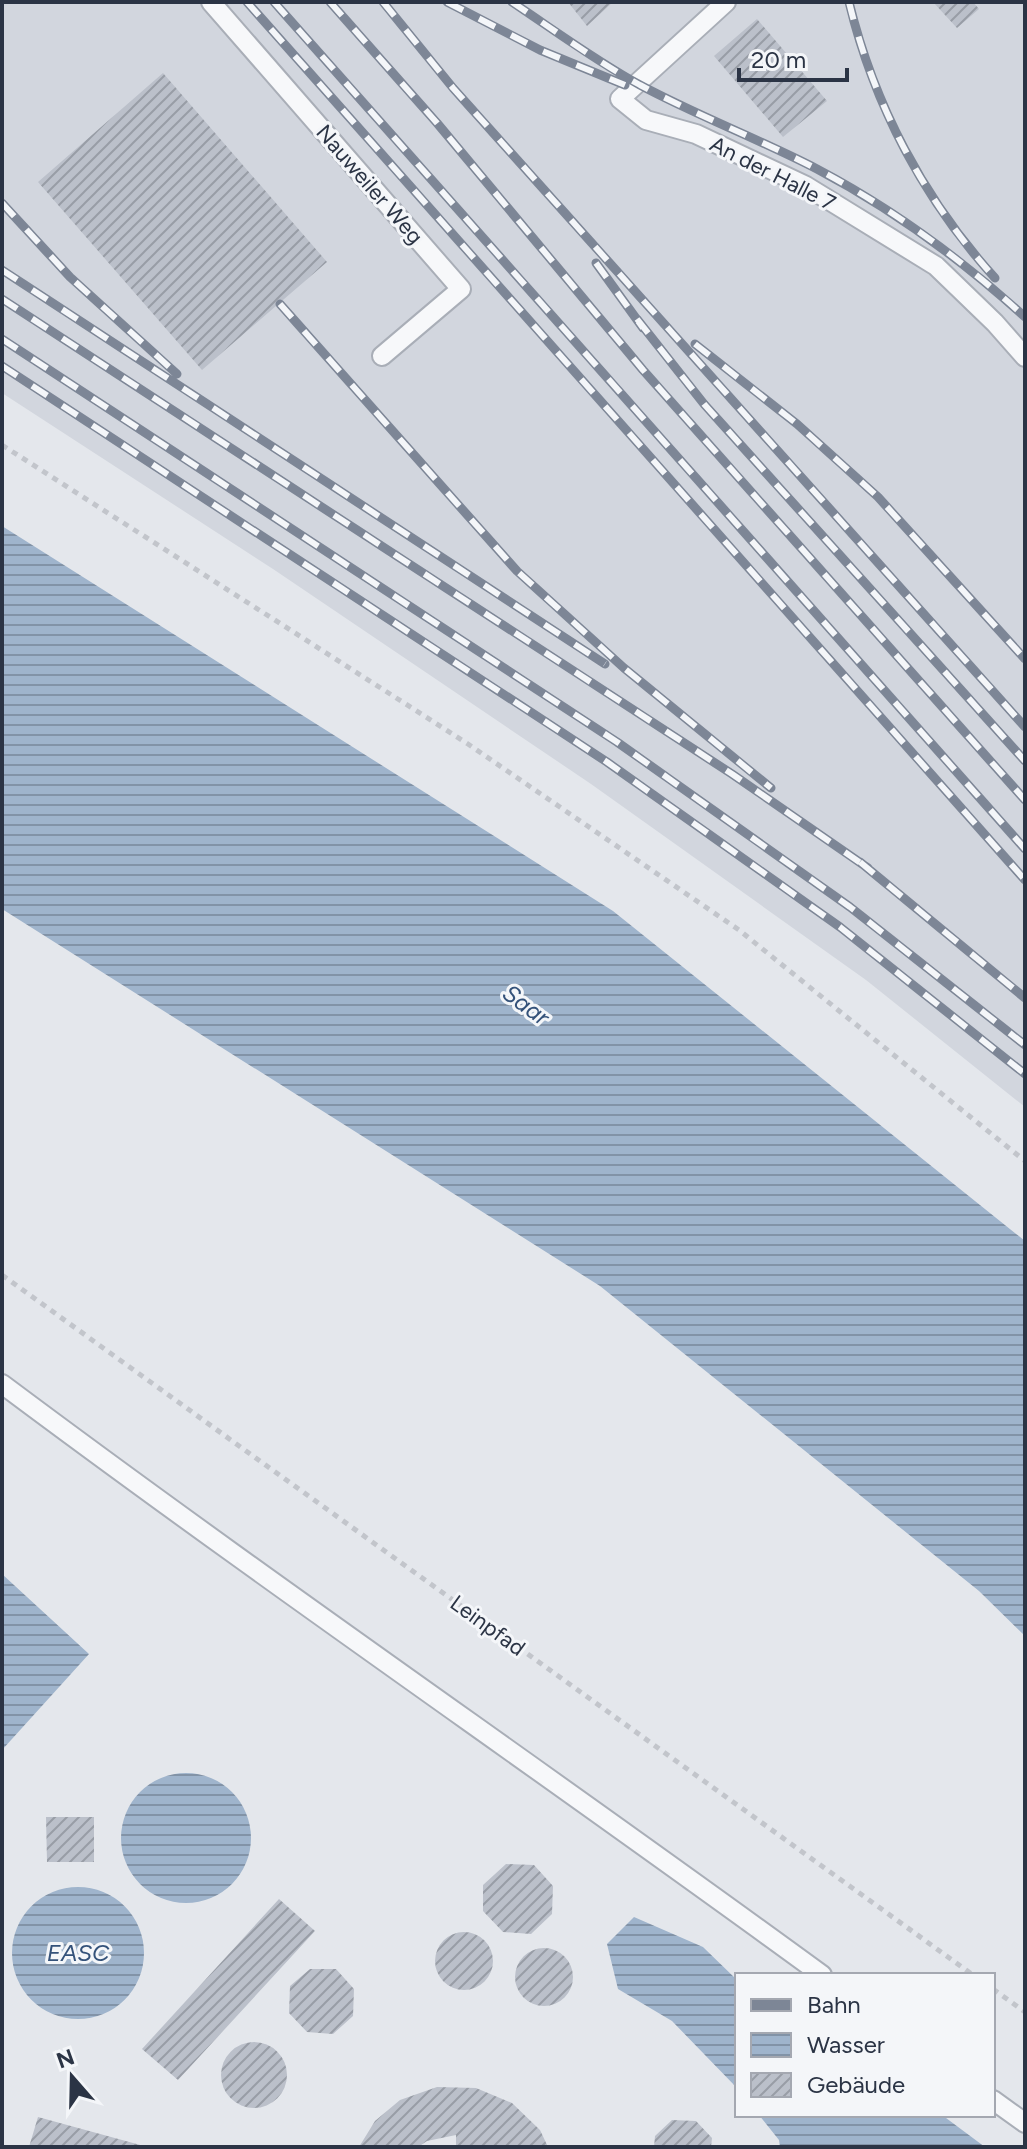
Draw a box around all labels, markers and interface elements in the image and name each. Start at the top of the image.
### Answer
scale bar [739,32,847,82]
text: 20 m [751,45,806,74]
street label: Nauweiler Weg [310,119,429,250]
street label: An der Halle 7 [706,130,840,217]
water label: Saar [497,978,556,1032]
street label: Leinpfad [445,1589,530,1662]
water label: EASC [47,1938,110,1967]
legend [735,1973,995,2117]
text: Bahn [807,1990,861,2019]
text: Wasser [807,2030,885,2059]
north arrow [32,2037,112,2117]
text: N [53,2043,78,2074]
text: Gebäude [807,2070,905,2099]

